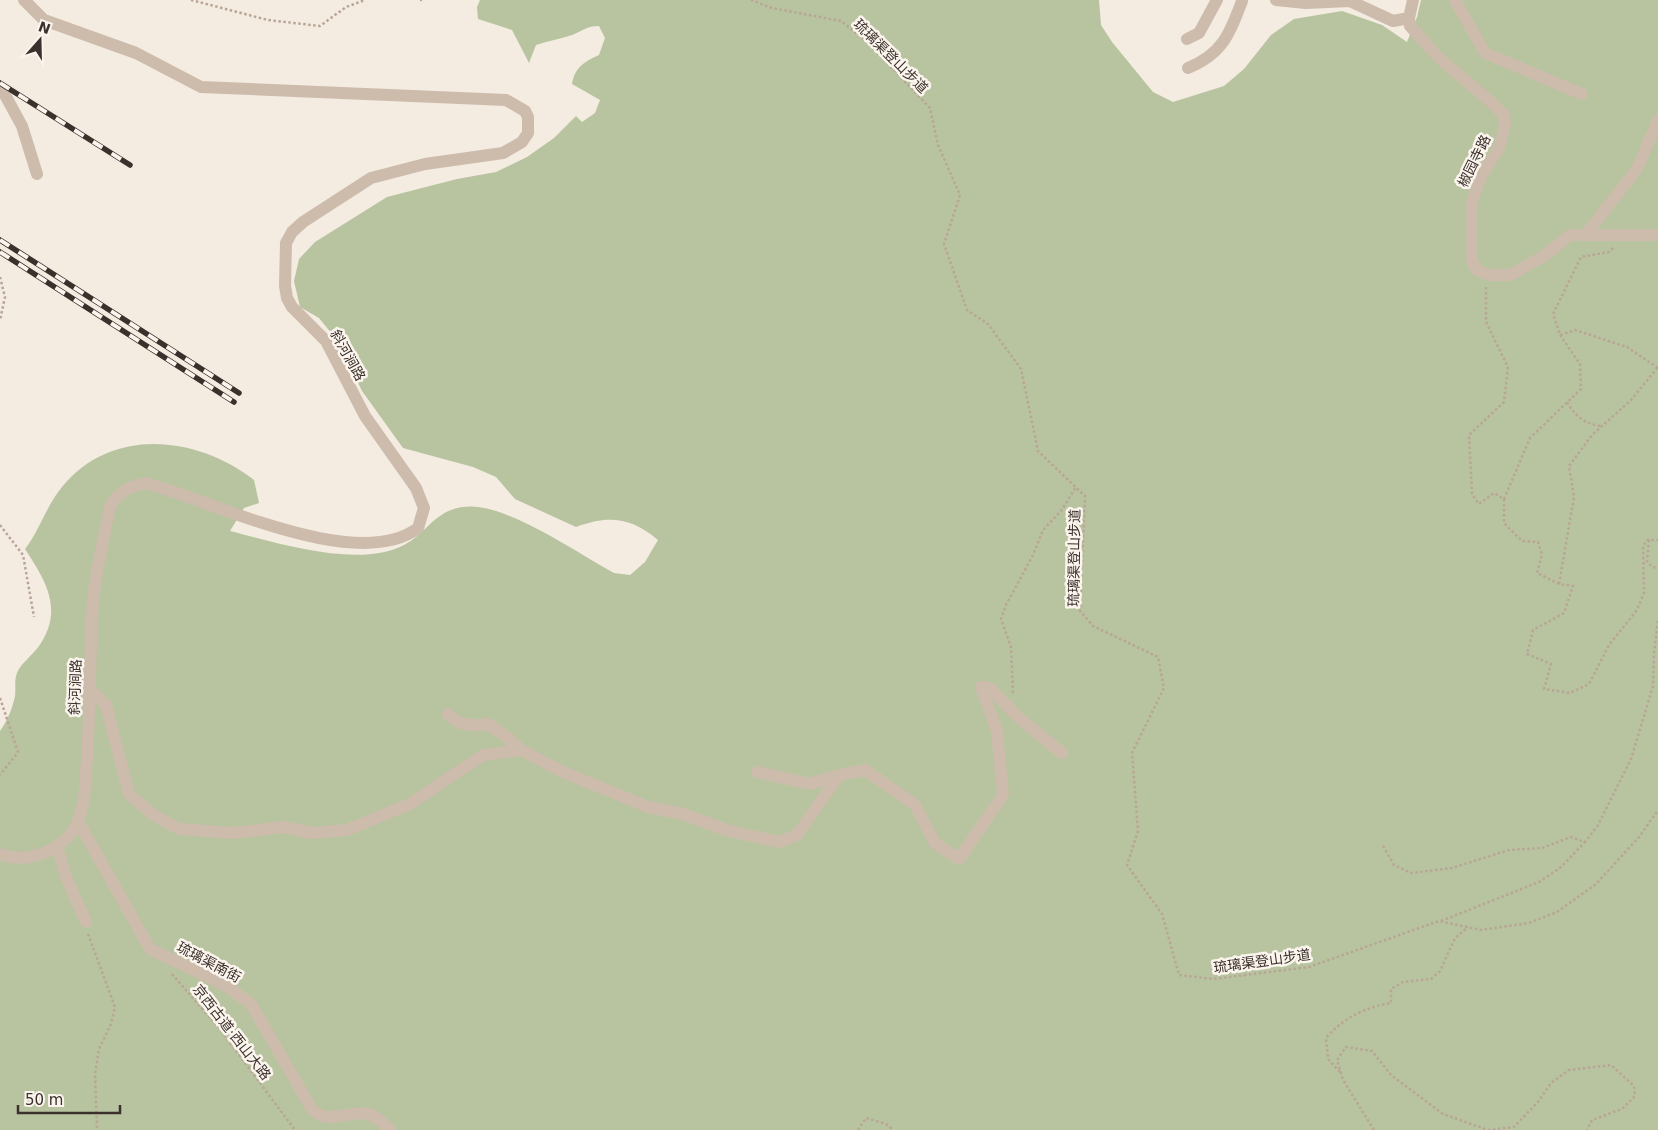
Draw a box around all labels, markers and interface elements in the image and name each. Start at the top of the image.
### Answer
north arrow [15,15,65,65]
street label: 琉璃渠登山步道 [851,16,931,96]
text: N [36,18,53,37]
street label: 椒园寺路 [1455,132,1493,190]
street label: 斜河涧路 [327,327,369,383]
street label: 琉璃渠登山步道 [1065,509,1083,607]
street label: 斜河涧路 [66,659,84,715]
street label: 琉璃渠南街 [174,939,244,985]
street label: 琉璃渠登山步道 [1212,946,1312,976]
street label: 京西古道·西山大路 [190,981,274,1083]
scale bar [18,1082,120,1114]
text: 50 m [25,1091,63,1109]

